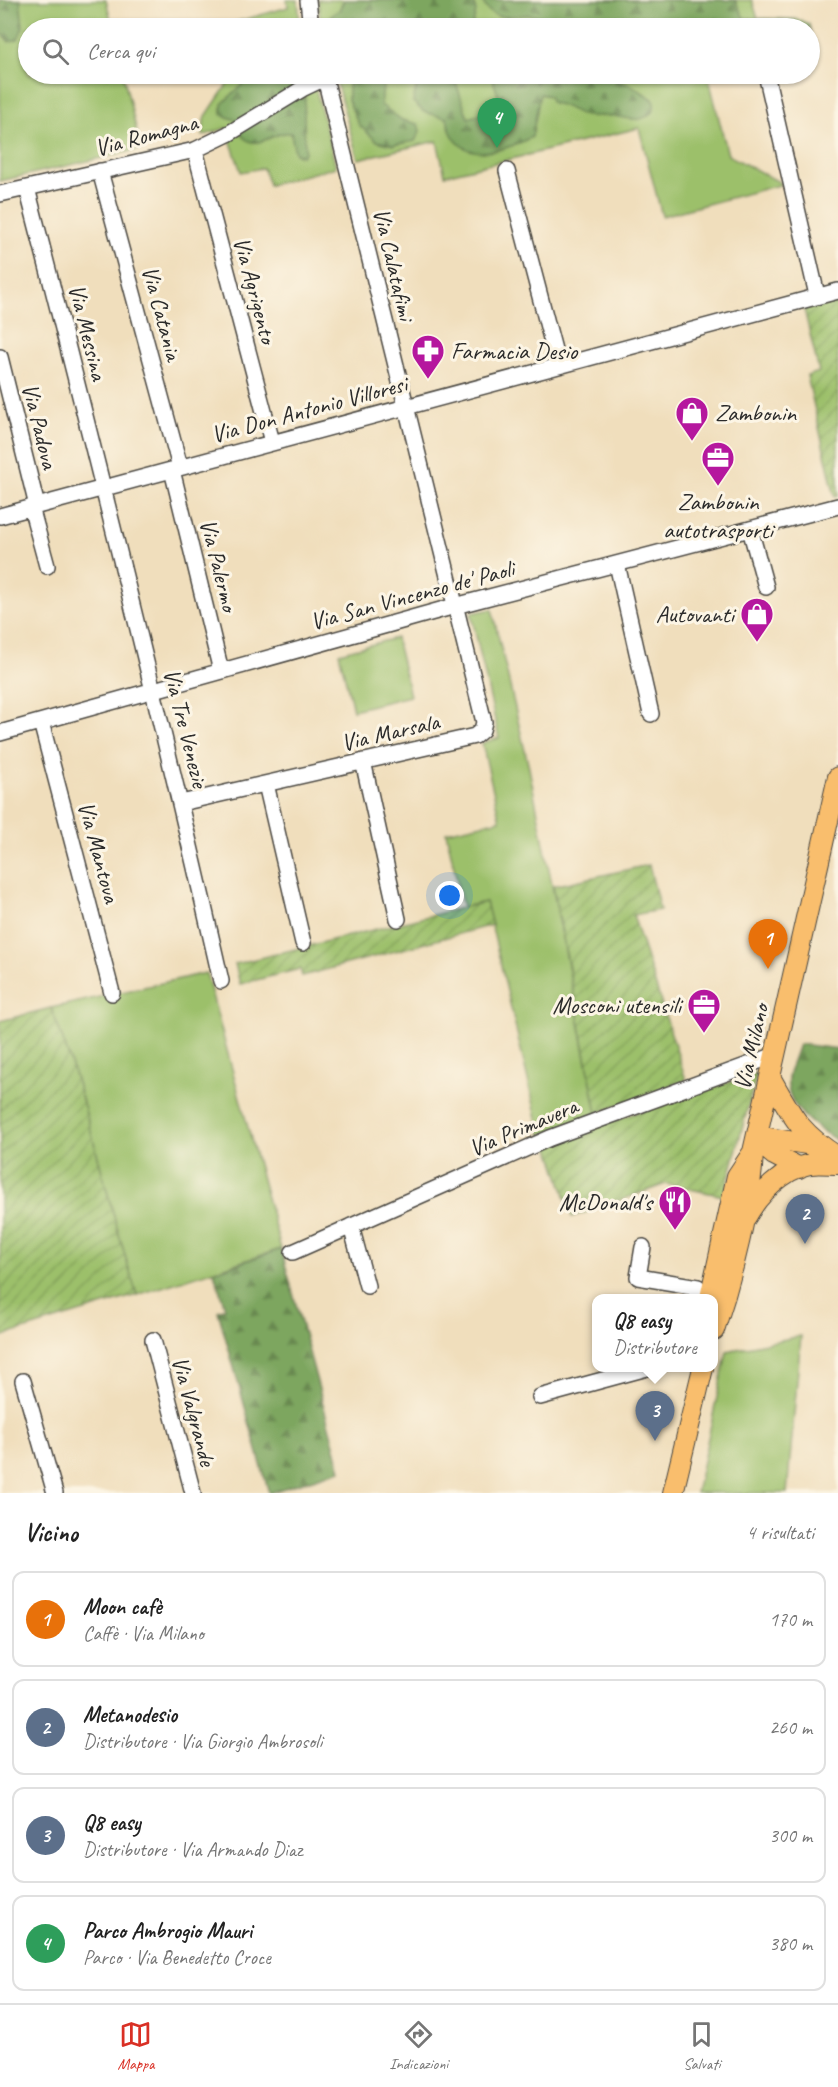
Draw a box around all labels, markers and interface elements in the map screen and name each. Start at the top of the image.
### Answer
search box [18,18,820,84]
icon: search [39,35,72,68]
text: Cerca qui [87,37,155,65]
pin: 4 [478,98,516,148]
street label: Via Romagna [91,107,202,163]
street label: Via Calatafimi [367,205,422,326]
street label: Via Agrigento [226,234,284,349]
street label: Via Catania [135,262,190,366]
street label: Via Messina [62,281,115,385]
pharmacy icon: Farmacia Desio [410,333,446,380]
place label: Farmacia Desio [451,336,579,366]
street label: Via Don Antonio Villoresi [208,368,413,450]
street label: Via Padova [15,380,65,473]
shop icon: Zambonin [674,395,710,442]
place label: Zambonin [715,398,797,428]
office icon: Zambonin autotrasporti [700,440,736,487]
place label: Zambonin autotrasporti [663,487,776,545]
street label: Via Palermo [193,516,246,617]
street label: Via San Vincenzo de' Paoli [307,552,521,637]
shop icon: Autovanti [739,596,775,643]
place label: Autovanti [656,599,737,629]
street label: Via Tre Venezie [157,665,216,793]
street label: Via Marsala [338,706,443,758]
street label: Via Mantova [71,798,127,907]
your location [435,881,464,910]
pin: 1 [748,920,788,969]
office icon: Mosconi utensili [686,987,722,1034]
place label: Mosconi utensili [552,990,684,1020]
street label: Via Milano [727,999,776,1093]
street label: Via Primavera [464,1090,584,1163]
restaurant icon: McDonald's [657,1184,693,1231]
place label: McDonald's [559,1187,655,1217]
pin: 2 [786,1194,824,1244]
popup [592,1294,718,1372]
text: Q8 easy [613,1307,671,1335]
text: Distributore [613,1335,697,1360]
street label: Via Valgrande [165,1353,224,1471]
pin: 3 [636,1392,674,1441]
text: Vicino [24,1516,78,1549]
text: 4 risultati [746,1520,814,1545]
text: Moon cafè [83,1593,161,1621]
text: 1 [41,1607,50,1632]
text: 170 m [769,1607,812,1632]
text: Caffè · Via Milano [83,1621,204,1646]
text: Metanodesio [83,1701,177,1729]
text: 2 [41,1715,50,1740]
text: 260 m [769,1715,812,1740]
text: Distributore · Via Giorgio Ambrosoli [83,1729,322,1754]
text: Q8 easy [83,1809,141,1837]
text: 3 [41,1823,50,1848]
text: 300 m [769,1823,812,1848]
text: Distributore · Via Armando Diaz [83,1837,302,1862]
text: Parco Ambrogio Mauri [83,1917,252,1945]
text: 4 [41,1931,50,1956]
text: 380 m [769,1931,812,1956]
text: Parco · Via Benedetto Croce [83,1945,271,1970]
tab: Mappa [117,2018,154,2074]
tab: Indicazioni [389,2018,448,2074]
tab: Salvati [683,2018,721,2074]

